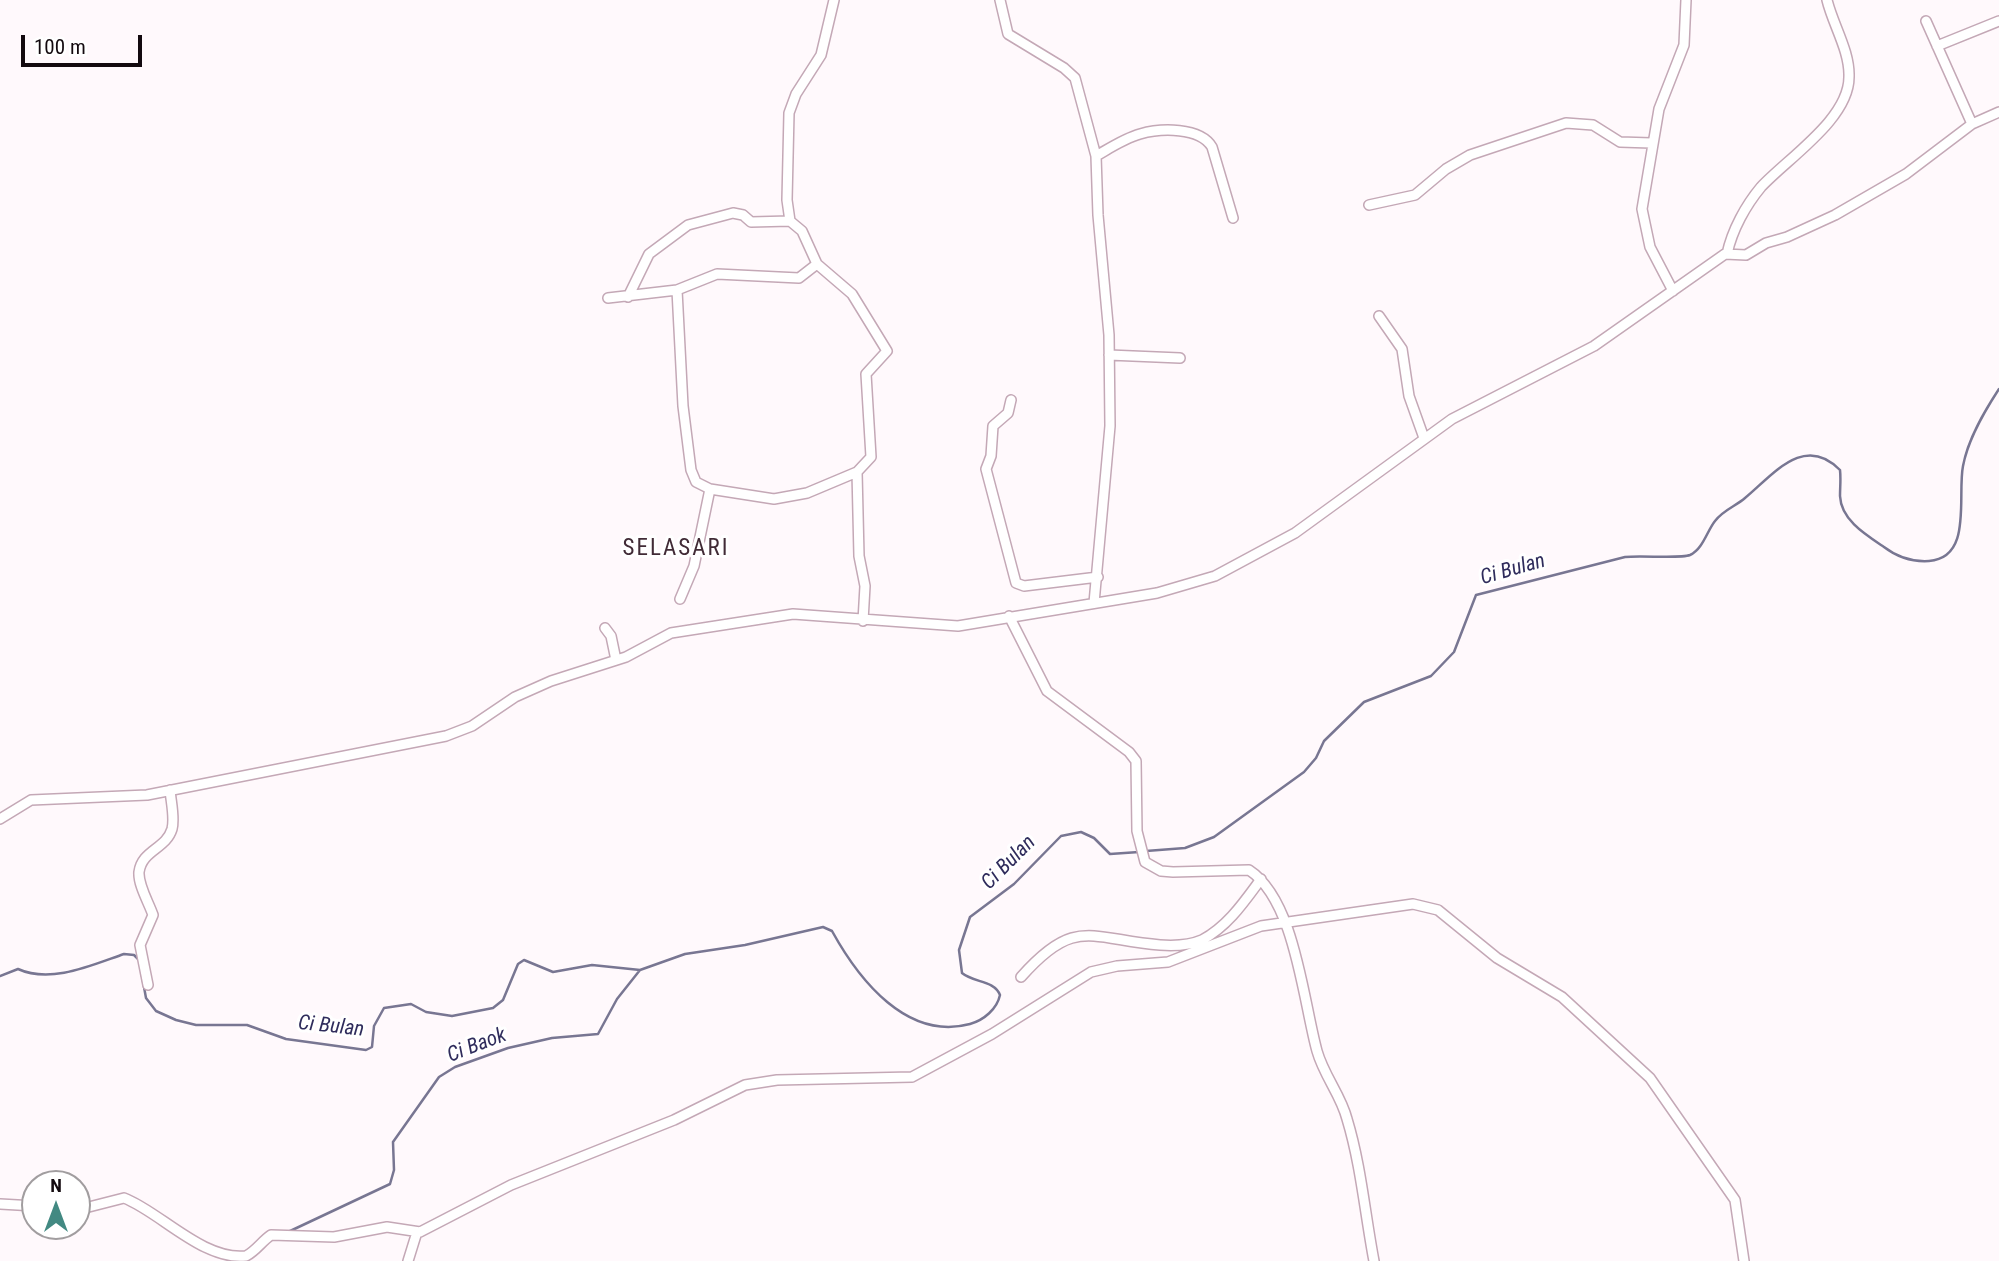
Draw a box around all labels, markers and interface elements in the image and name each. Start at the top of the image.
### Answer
scale bar [24,21,145,65]
text: 100 m [34,35,86,59]
district label: SELASARI [624,535,728,563]
water label: Ci Bulan [1478,549,1548,591]
water label: Ci Bulan [977,831,1041,895]
water label: Ci Bulan [297,1011,365,1043]
water label: Ci Baok [444,1023,510,1069]
north arrow [21,1170,91,1240]
text: N [50,1174,62,1197]

